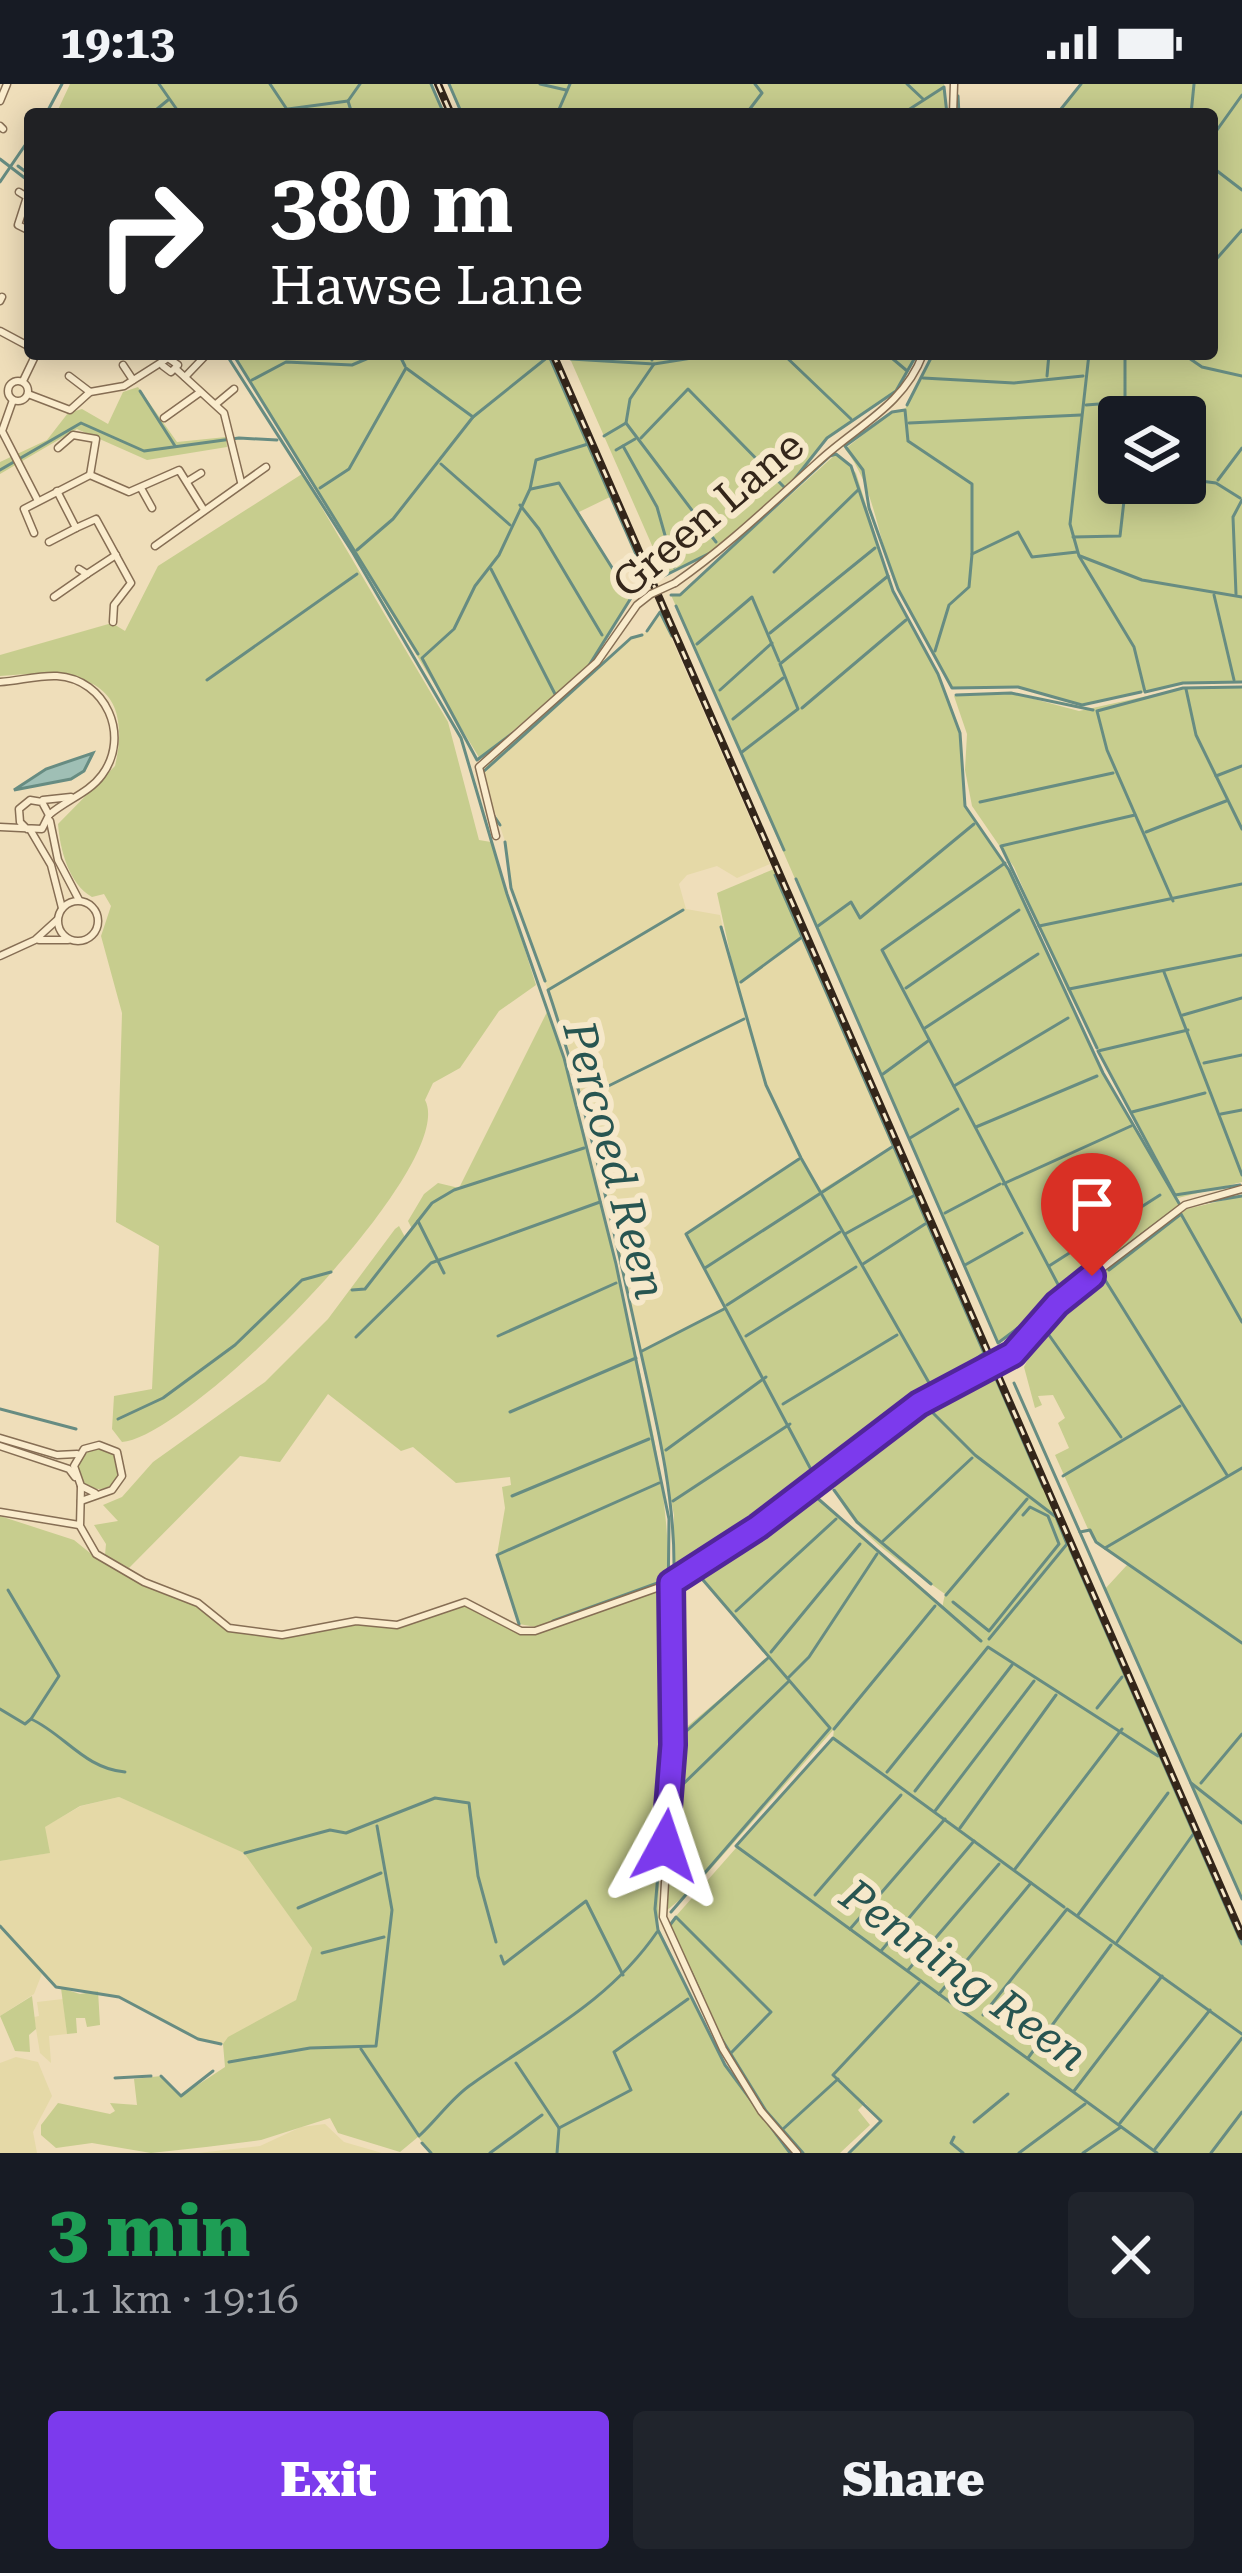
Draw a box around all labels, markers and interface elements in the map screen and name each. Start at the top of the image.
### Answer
text: 19:13 [60,16,175,69]
text: 380 m [270,154,513,252]
icon: right [72,156,228,312]
text: Hawse Lane [270,254,583,317]
map controls [1098,396,1206,504]
button: layers [1098,396,1206,504]
street label: Green Lane [603,420,813,608]
water label: Percoed Reen [552,1014,678,1305]
pin [1041,1153,1143,1276]
icon: arrive [1059,1171,1125,1237]
position arrow [602,1783,728,1909]
water label: Penning Reen [830,1867,1097,2082]
text: 3 min [48,2189,250,2274]
button: close [1068,2192,1194,2318]
text: 1.1 km · 19:16 [48,2277,299,2323]
button: Exit [48,2411,609,2549]
button: Share [633,2411,1194,2549]

